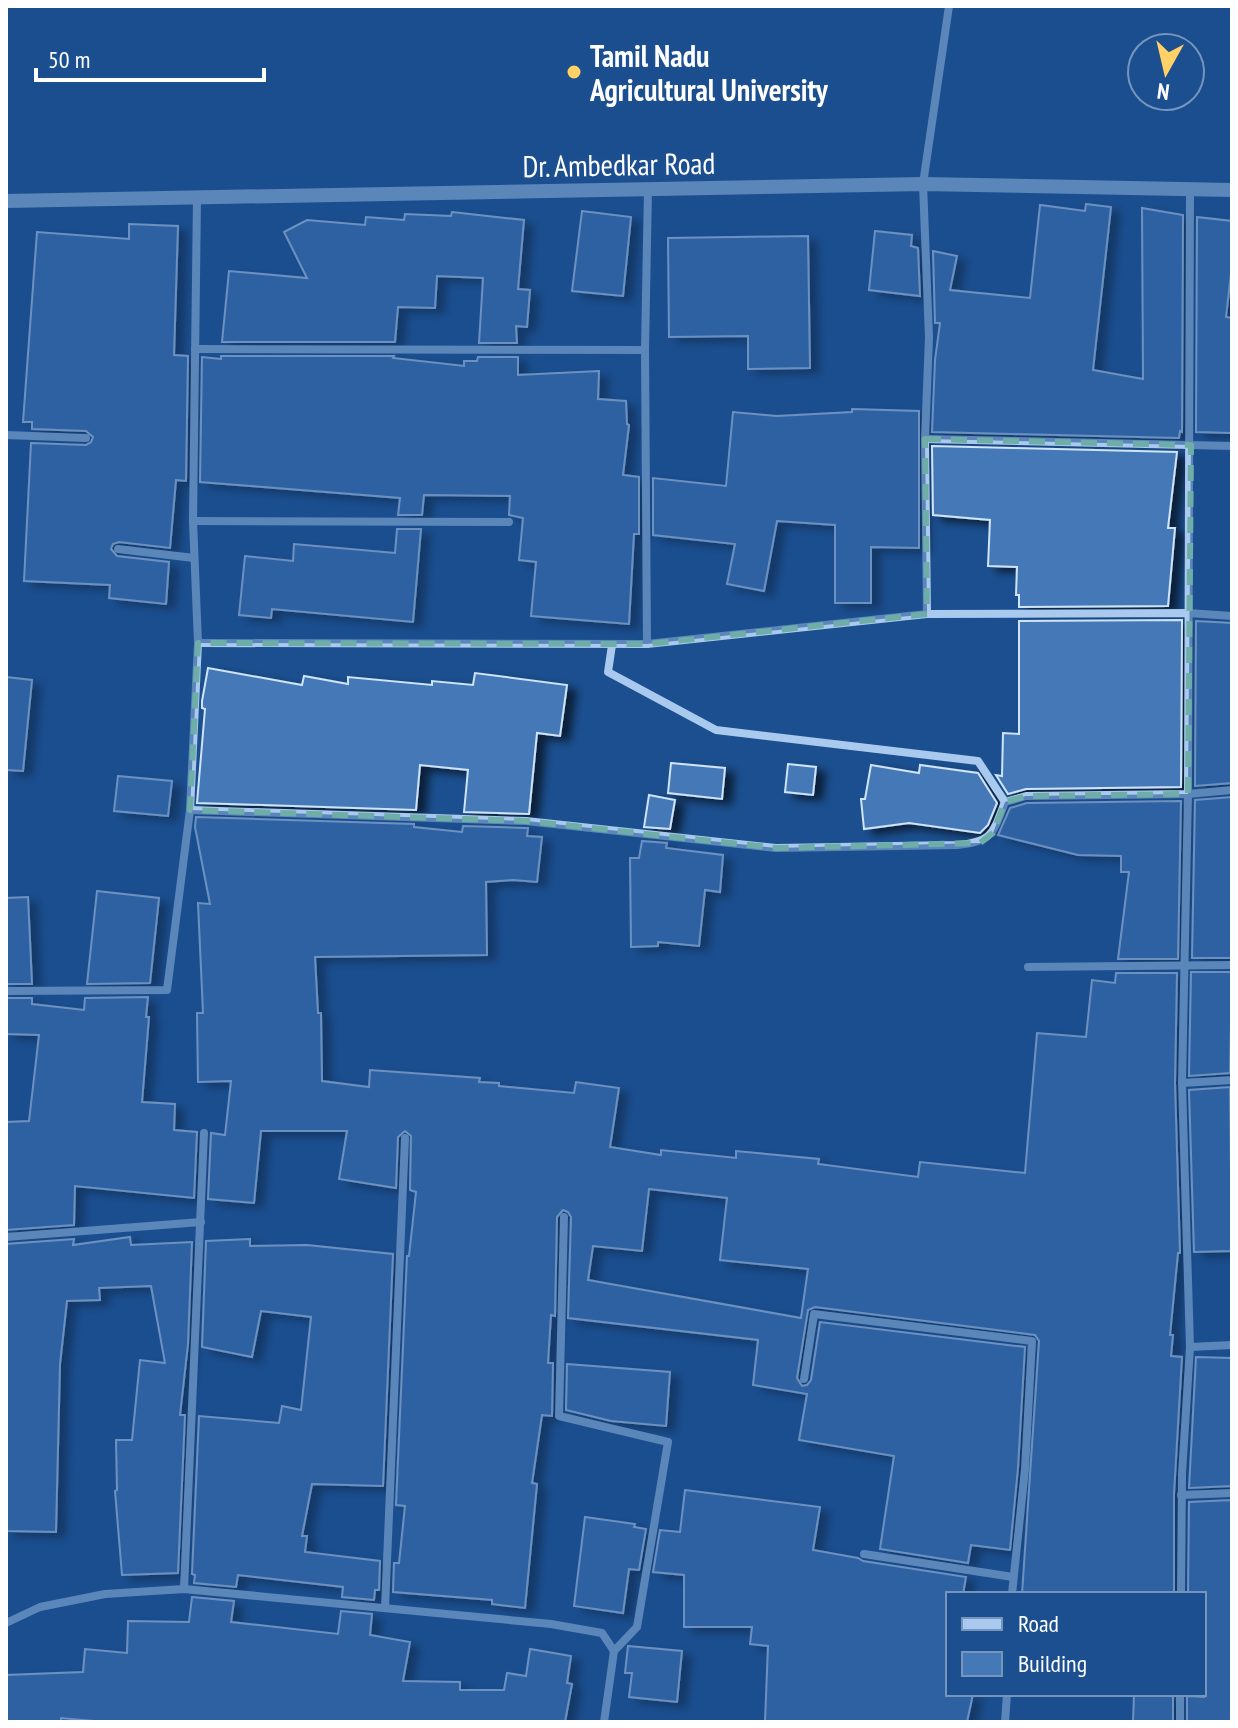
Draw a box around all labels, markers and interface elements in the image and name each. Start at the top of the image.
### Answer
scale bar [36,32,264,82]
north arrow [1126,32,1206,112]
place label: Tamil Nadu Agricultural University [589,36,829,109]
text: 50 m [48,44,90,75]
marker: Tamil Nadu Agricultural University [565,63,583,81]
text: N [1155,77,1171,106]
street label: Dr. Ambedkar Road [522,143,716,185]
legend [946,1592,1206,1696]
text: Road [1018,1608,1059,1639]
text: Building [1018,1648,1087,1679]

